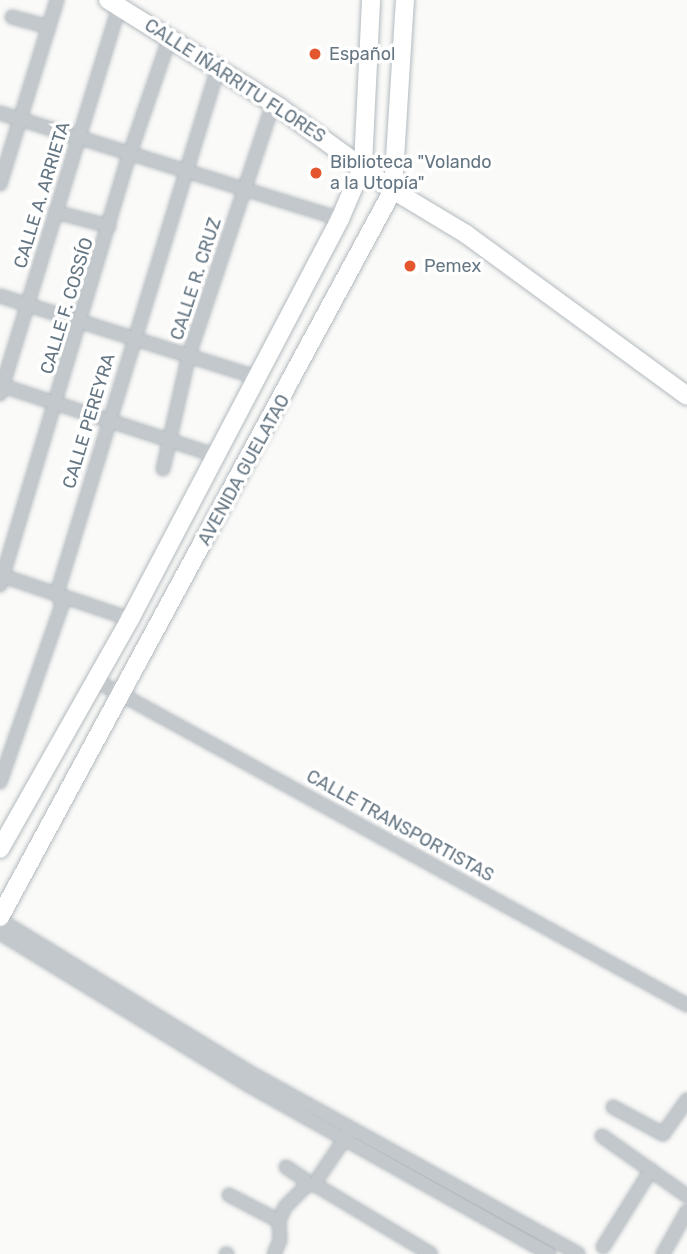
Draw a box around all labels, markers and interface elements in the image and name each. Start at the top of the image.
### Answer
street label: CALLE IÑÁRRITU FLORES [140,14,330,148]
place label: Español [329,43,395,65]
marker: Español [307,46,323,62]
street label: CALLE A. ARRIETA [9,119,75,271]
place label: Biblioteca "Volando a la Utopía" [330,152,492,194]
marker: Biblioteca "Volando a la Utopía" [308,165,324,181]
street label: CALLE R. CRUZ [166,215,226,343]
street label: CALLE F. COSSÍO [36,235,98,377]
place label: Pemex [424,255,481,277]
marker: Pemex [402,258,418,274]
street label: CALLE PEREYRA [58,351,120,491]
street label: AVENIDA GUELATAO [193,391,295,549]
street label: CALLE TRANSPORTISTAS [302,765,498,887]

